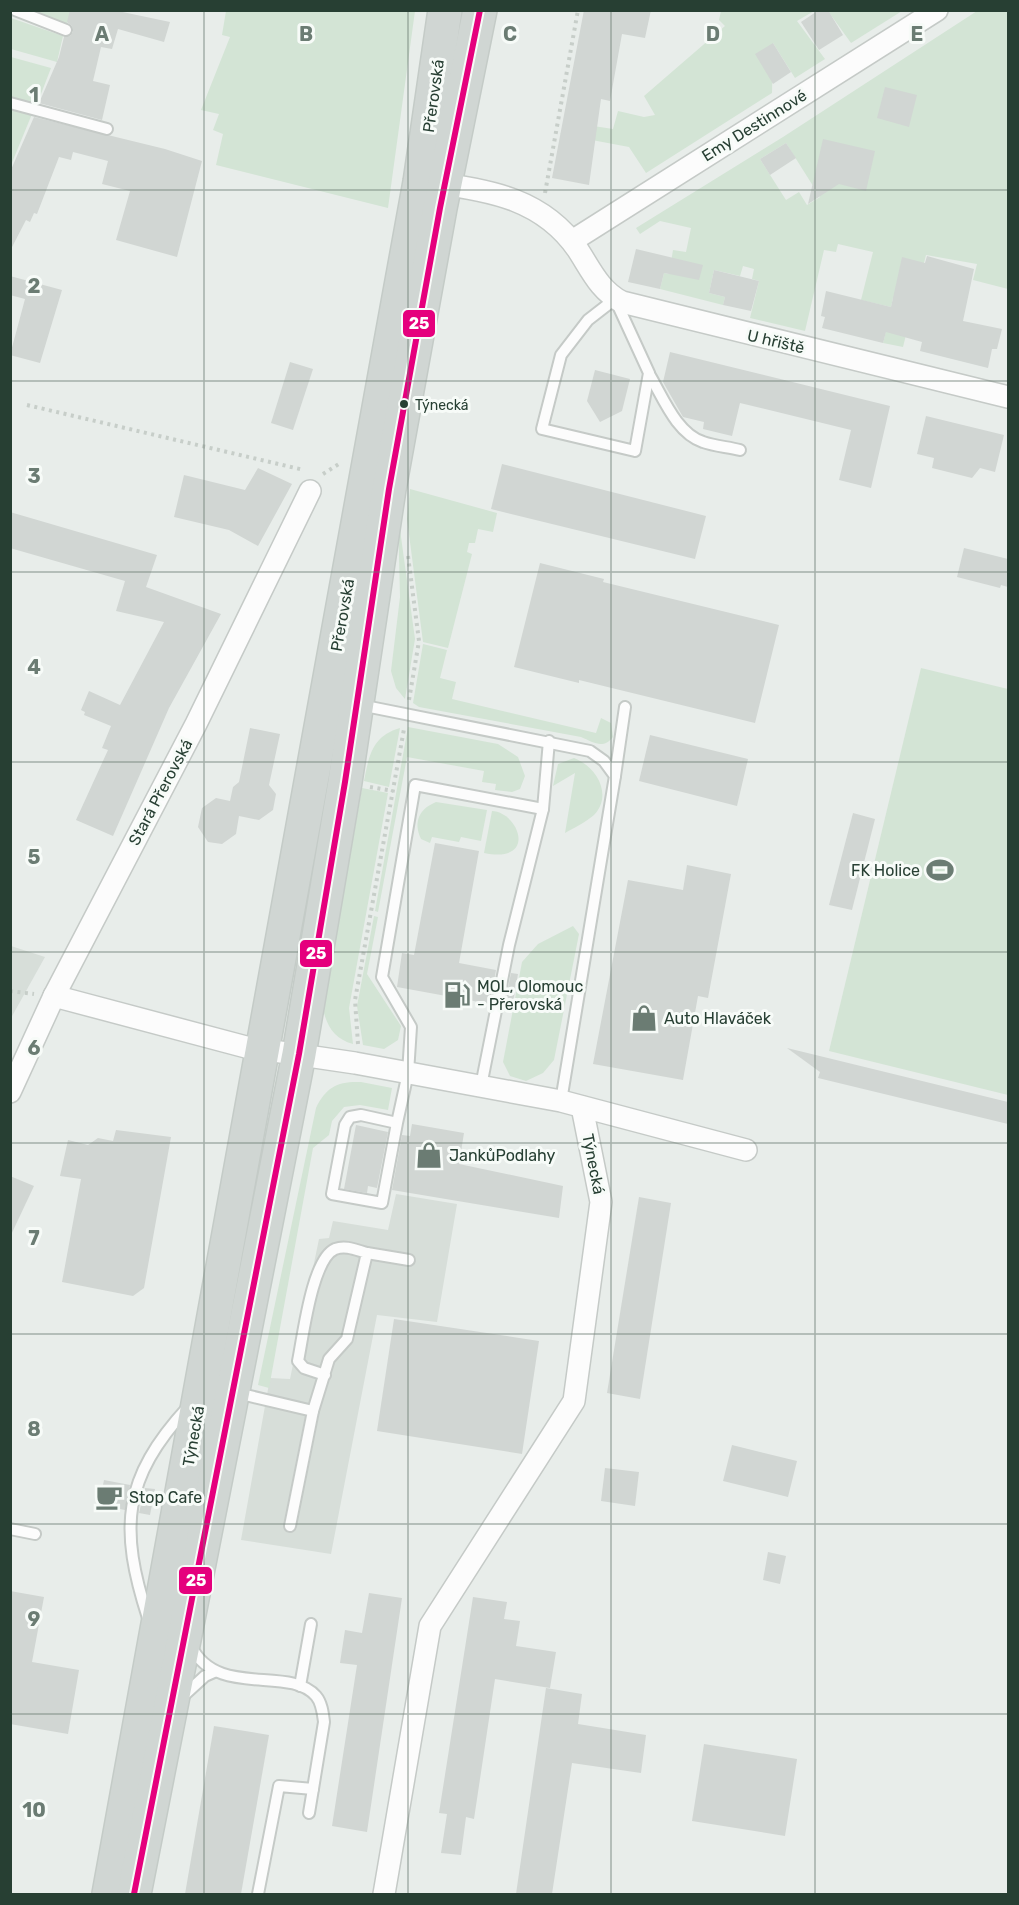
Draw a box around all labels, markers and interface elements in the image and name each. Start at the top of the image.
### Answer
text: A [95,22,110,46]
text: B [299,22,313,46]
text: C [503,22,517,46]
text: D [706,22,720,46]
text: E [911,22,923,46]
street label: Přerovská [419,58,448,134]
text: 1 [29,83,39,107]
street label: Emy Destinnové [698,86,810,165]
text: 2 [28,274,41,298]
line badge: 25 [402,309,436,338]
text: 25 [409,314,429,333]
street label: U hřiště [745,326,806,357]
place label: Týnecká [415,397,469,414]
marker: Týnecká [398,398,410,410]
text: 3 [27,464,41,488]
street label: Přerovská [327,577,358,653]
text: 4 [27,655,41,679]
street label: Stará Přerovská [124,736,196,849]
text: 5 [28,845,41,869]
sports icon: FK Holice [925,855,955,885]
place label: FK Holice [851,861,920,880]
line badge: 25 [299,939,333,968]
text: 25 [306,944,326,963]
place label: MOL, Olomouc - Přerovská [477,977,583,1014]
fuel station icon: MOL, Olomouc - Přerovská [442,980,472,1010]
shop icon: Auto Hlaváček [629,1003,659,1033]
place label: Auto Hlaváček [664,1009,772,1028]
text: 6 [27,1036,41,1060]
street label: Týnecká [578,1132,609,1196]
shop icon: JankůPodlahy [414,1140,444,1170]
place label: JankůPodlahy [449,1146,556,1165]
text: 7 [28,1226,40,1250]
street label: Týnecká [179,1404,208,1468]
text: 8 [27,1417,41,1441]
cafe icon: Stop Cafe [94,1482,124,1512]
place label: Stop Cafe [129,1488,202,1507]
line badge: 25 [178,1566,213,1595]
text: 25 [186,1571,206,1590]
text: 9 [28,1607,41,1631]
text: 10 [22,1798,46,1822]

